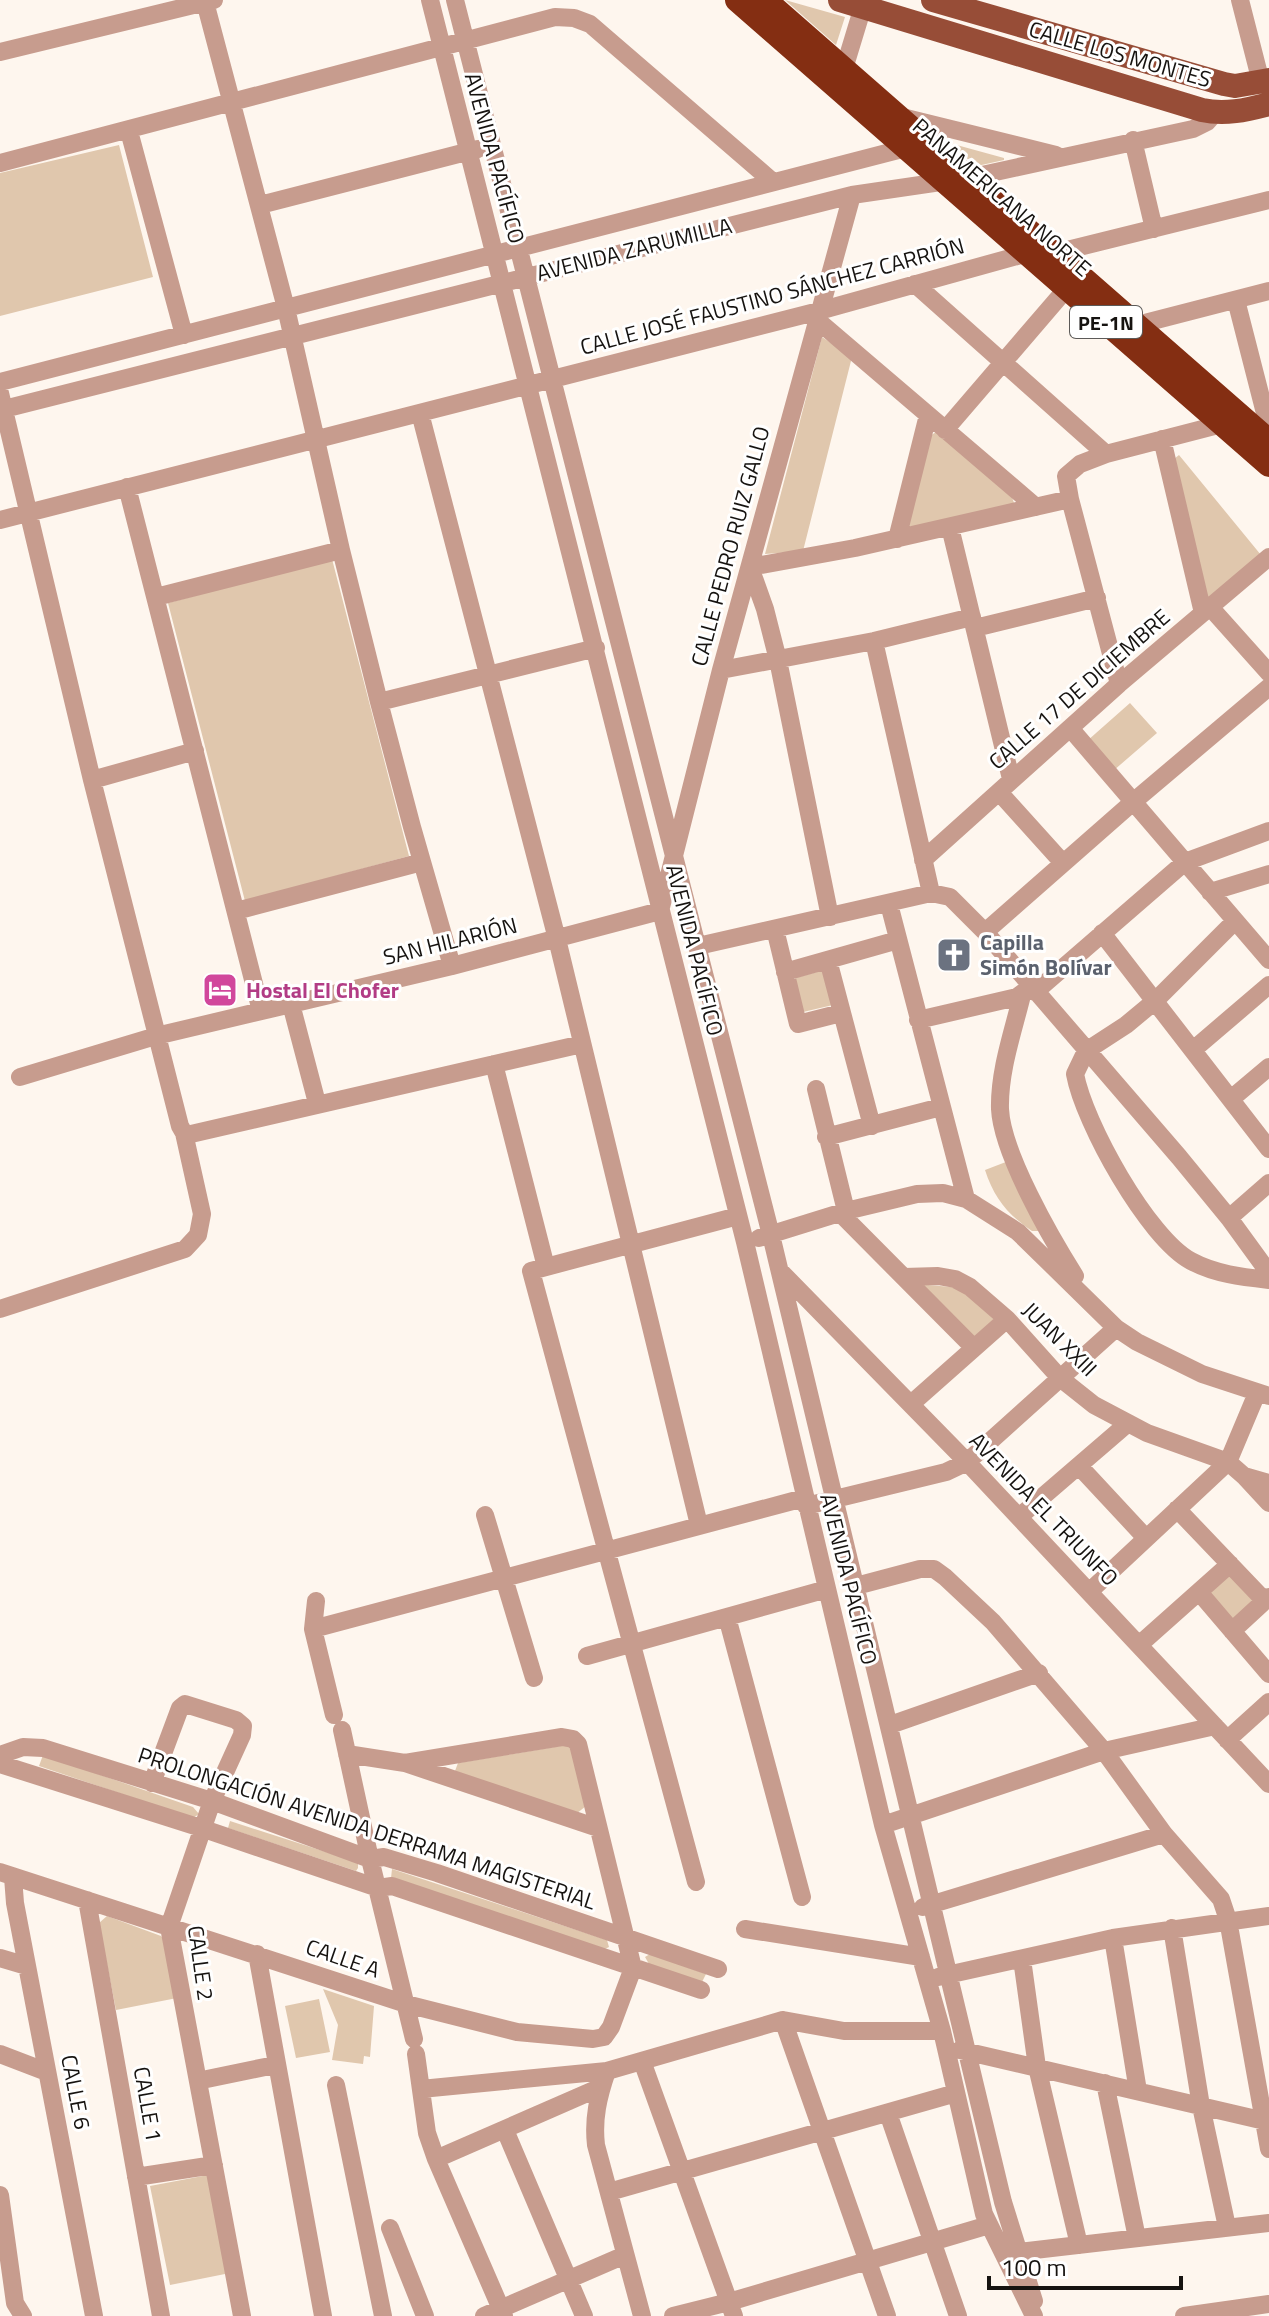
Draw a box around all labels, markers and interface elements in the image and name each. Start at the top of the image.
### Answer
street label: CALLE LOS MONTES [1025,12,1215,96]
street label: AVENIDA PACÍFICO [456,69,534,247]
street label: PANAMERICANA NORTE [905,110,1099,284]
street label: AVENIDA ZARUMILLA [533,208,735,290]
street label: CALLE JOSÉ FAUSTINO SÁNCHEZ CARRIÓN [576,228,968,364]
road number: PE-1N [1070,306,1142,338]
street label: CALLE PEDRO RUIZ GALLO [682,422,778,670]
street label: CALLE 17 DE DICIEMBRE [981,600,1177,778]
street label: AVENIDA PACÍFICO [657,861,733,1039]
street label: SAN HILARIÓN [380,908,520,974]
place label: Capilla Simón Bolívar [980,925,1112,984]
church icon: Capilla Simón Bolívar [935,936,973,974]
hotel icon: Hostal El Chofer [201,971,239,1009]
place label: Hostal El Chofer [246,973,399,1007]
street label: JUAN XXIII [1015,1294,1105,1384]
street label: AVENIDA EL TRIUNFO [961,1424,1127,1594]
street label: AVENIDA PACÍFICO [811,1490,887,1668]
street label: PROLONGACIÓN AVENIDA DERRAMA MAGISTERIAL [134,1738,601,1918]
street label: CALLE 2 [179,1923,223,2003]
street label: CALLE A [301,1930,385,1986]
street label: CALLE 6 [52,2052,100,2132]
street label: CALLE 1 [125,2064,171,2144]
scale bar [989,2240,1181,2290]
text: 100 m [1001,2249,1067,2285]

